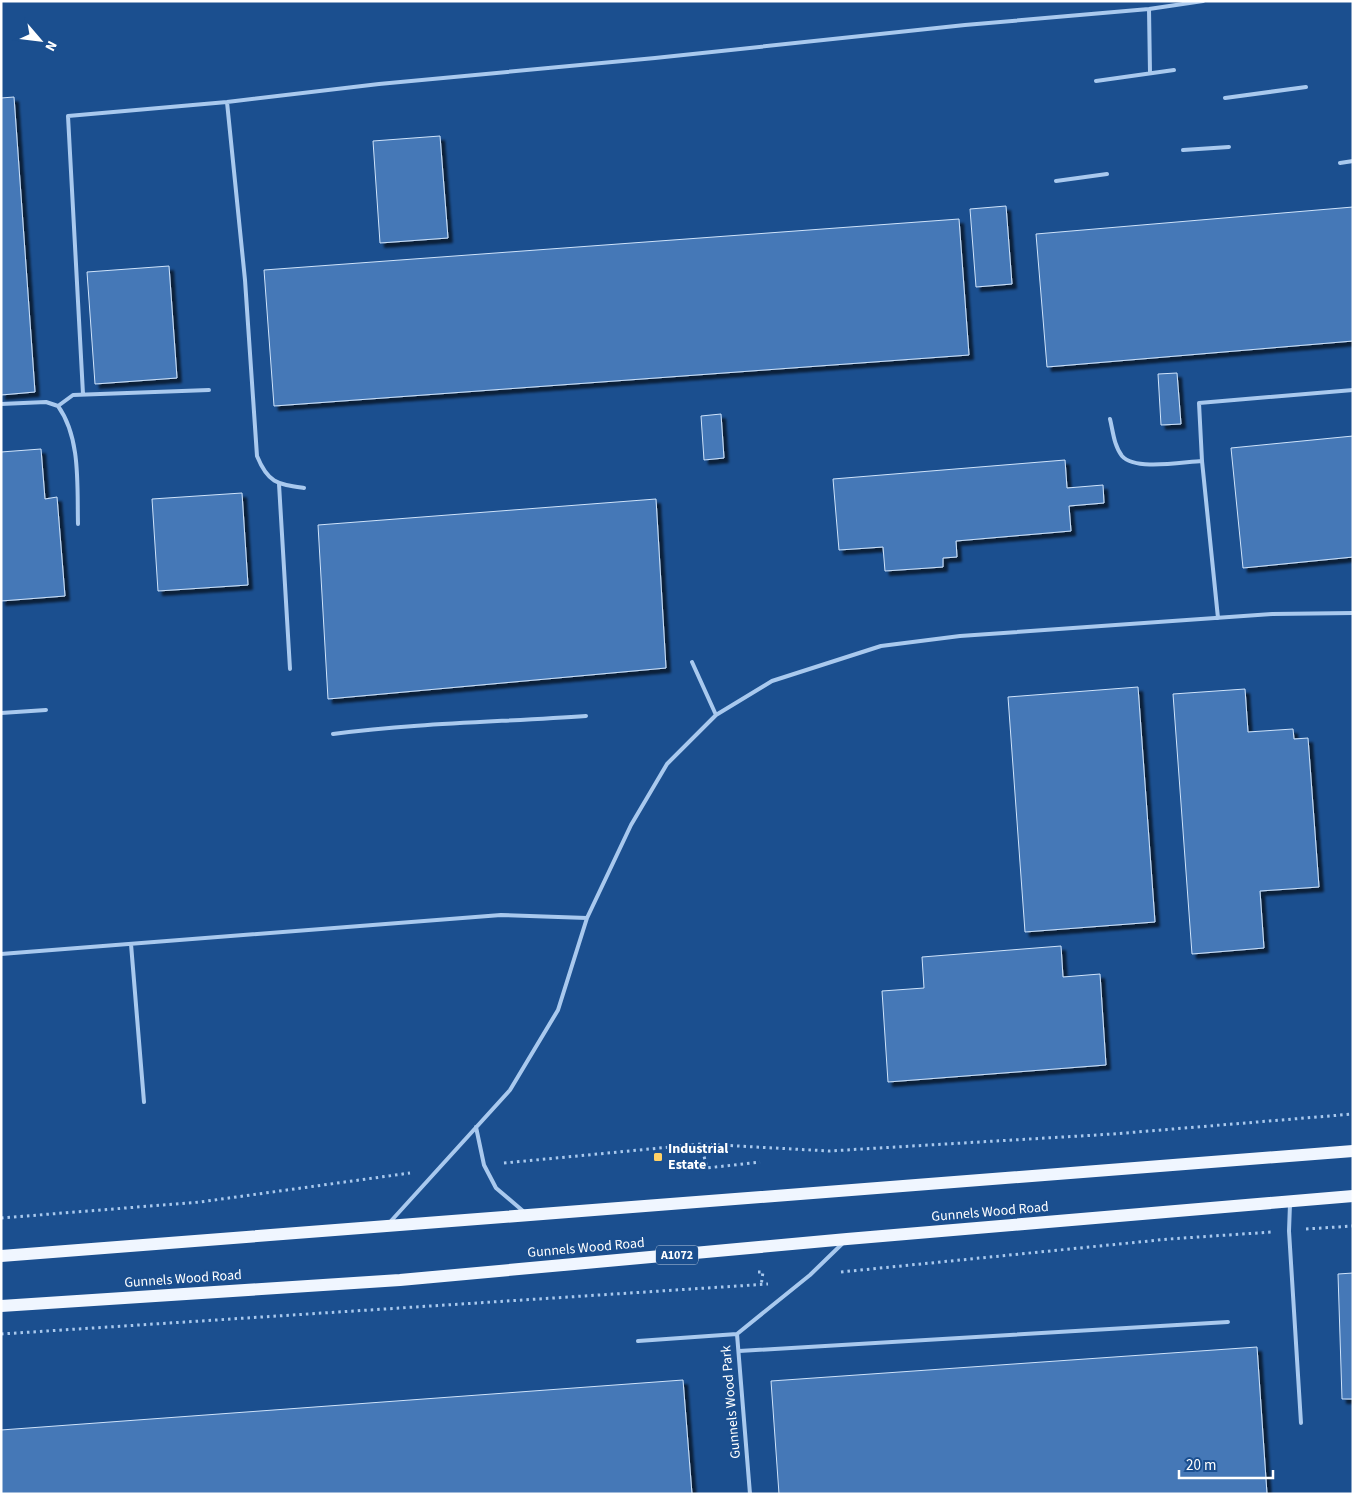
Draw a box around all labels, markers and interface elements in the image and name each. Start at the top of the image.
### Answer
north arrow [15,15,65,65]
text: N [40,37,62,54]
place label: Industrial Estate [668,1139,728,1175]
marker: Industrial Estate [652,1151,664,1163]
street label: Gunnels Wood Road [931,1197,1049,1227]
street label: Gunnels Wood Road [527,1233,645,1263]
road number: A1072 [656,1246,698,1264]
street label: Gunnels Wood Road [124,1265,242,1293]
street label: Gunnels Wood Park [716,1344,746,1459]
scale bar [1179,1448,1273,1480]
text: 20 m [1186,1455,1216,1476]

